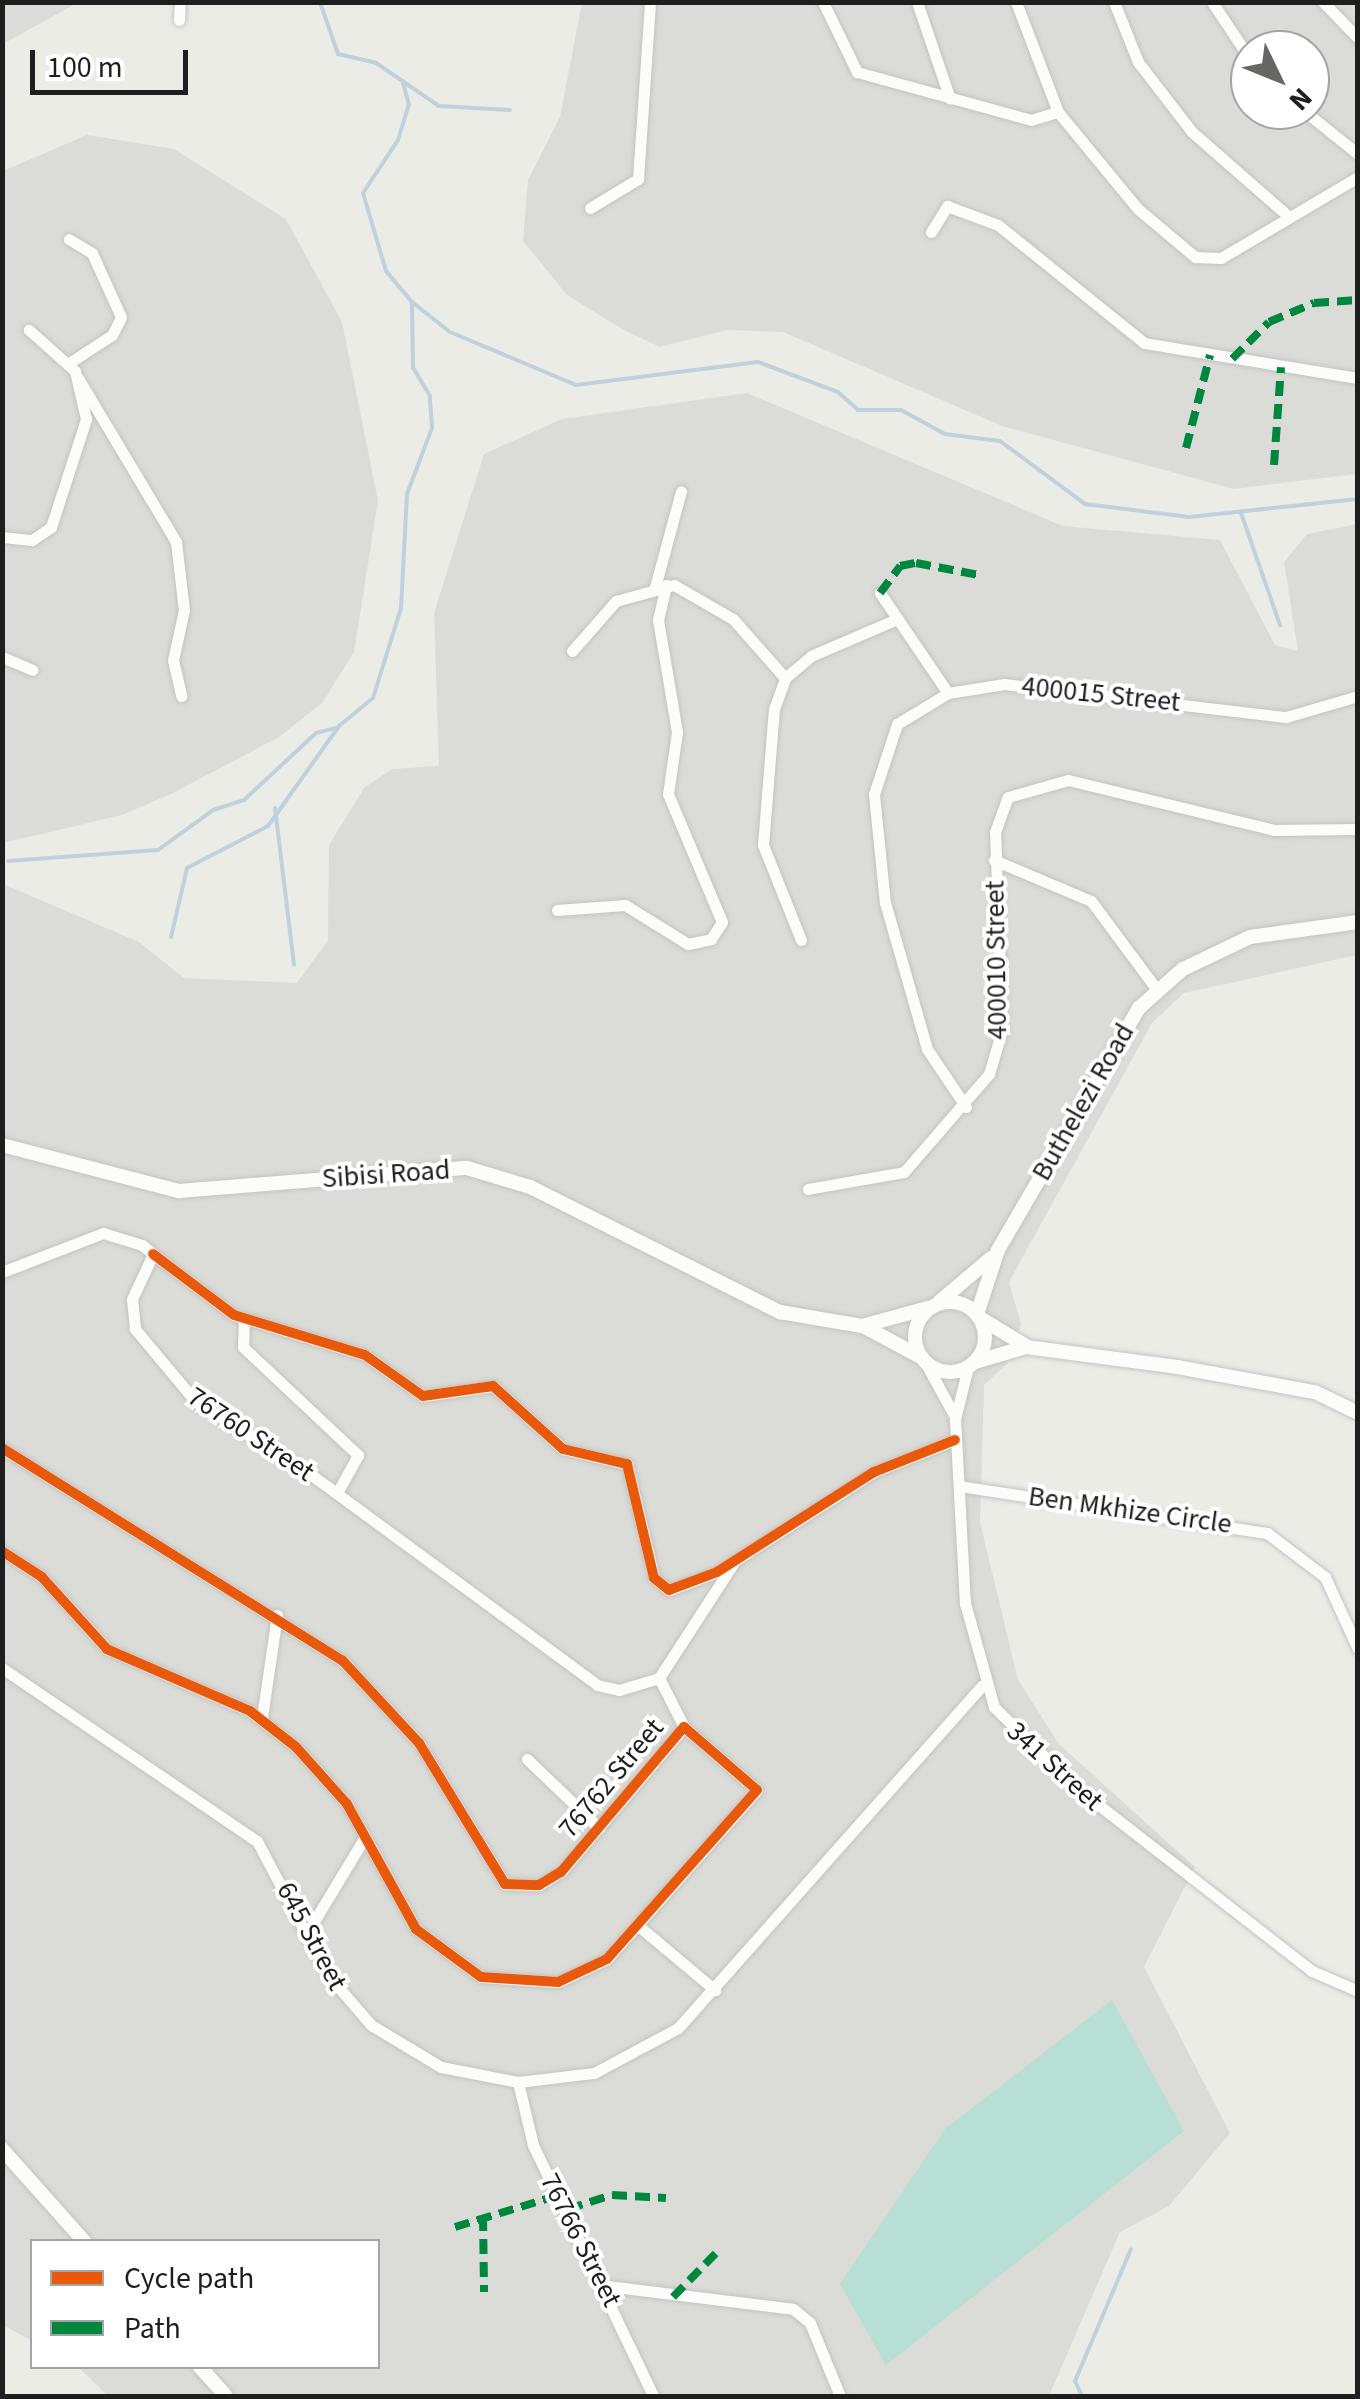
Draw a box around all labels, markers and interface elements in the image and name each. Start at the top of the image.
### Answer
scale bar [35,30,192,92]
north arrow [1230,30,1330,130]
text: 100 m [47,46,123,89]
text: N [1279,79,1321,120]
street label: 400015 Street [1020,669,1182,719]
street label: 400010 Street [978,880,1014,1040]
street label: Buthelezi Road [1025,1017,1141,1187]
street label: Sibisi Road [321,1153,451,1195]
street label: 76760 Street [181,1379,321,1489]
street label: Ben Mkhize Circle [1026,1479,1234,1541]
street label: 76762 Street [551,1712,671,1844]
street label: 341 Street [1000,1714,1110,1818]
street label: 645 Street [270,1876,354,1996]
street label: 76766 Street [533,2168,629,2312]
legend [30,2239,380,2369]
text: Cycle path [124,2257,254,2300]
text: Path [124,2307,181,2350]

